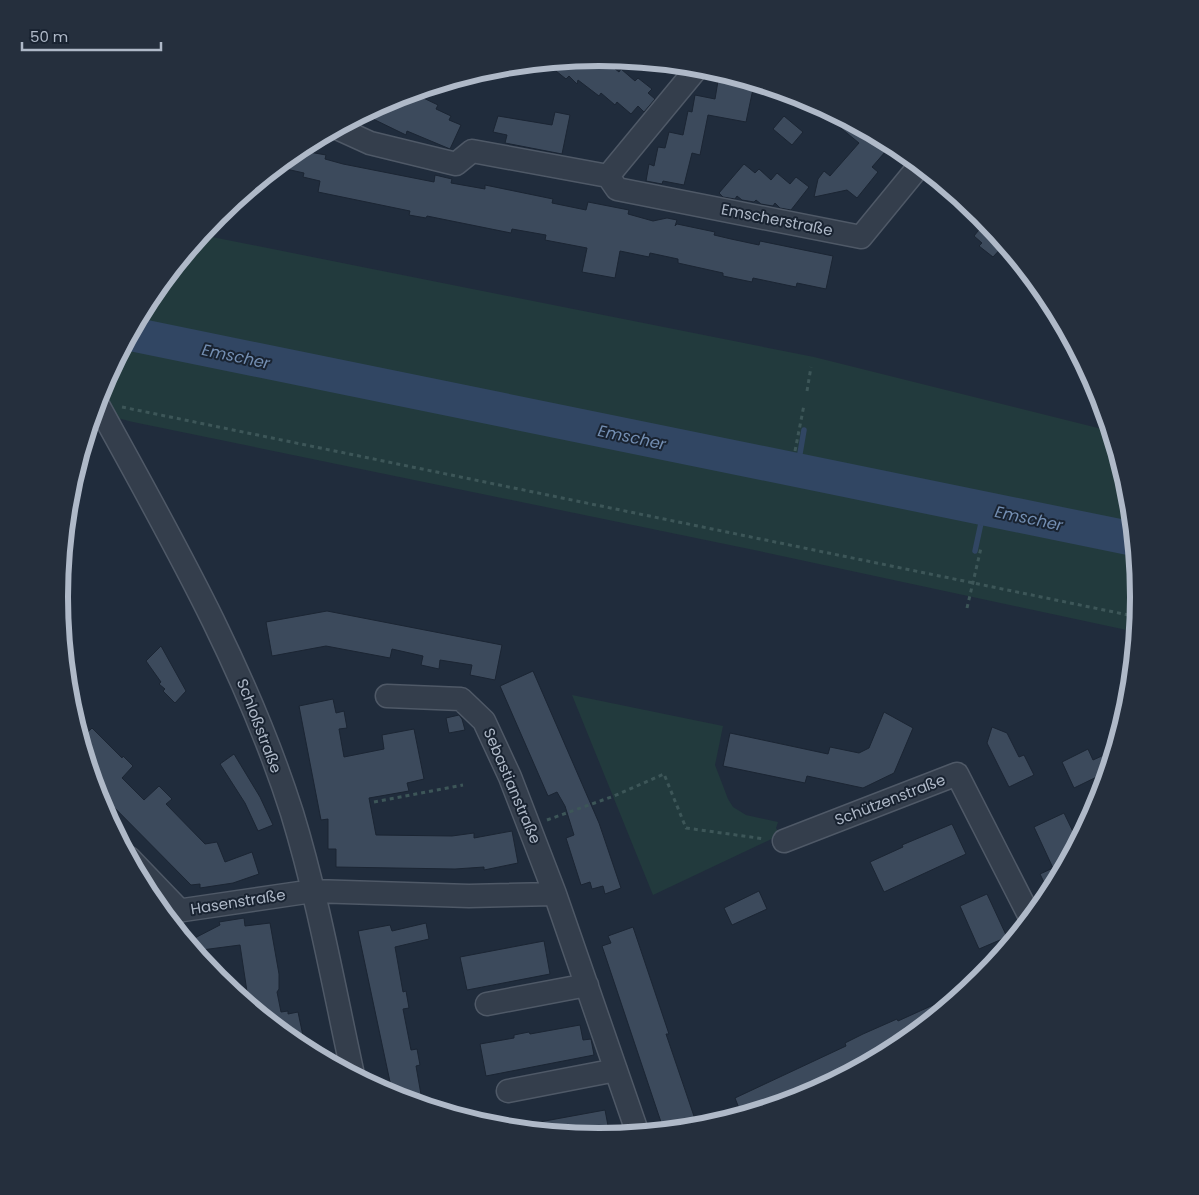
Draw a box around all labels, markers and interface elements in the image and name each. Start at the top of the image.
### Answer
scale bar [22,20,161,52]
text: 50 m [30,26,68,47]
street label: Emscherstraße [720,198,835,241]
water label: Emscher [200,338,273,375]
water label: Emscher [596,419,669,456]
water label: Emscher [993,500,1066,537]
street label: Schloßstraße [232,676,287,776]
street label: Sebastianstraße [479,725,546,847]
street label: Schützenstraße [832,769,948,830]
street label: Hasenstraße [189,884,287,919]

